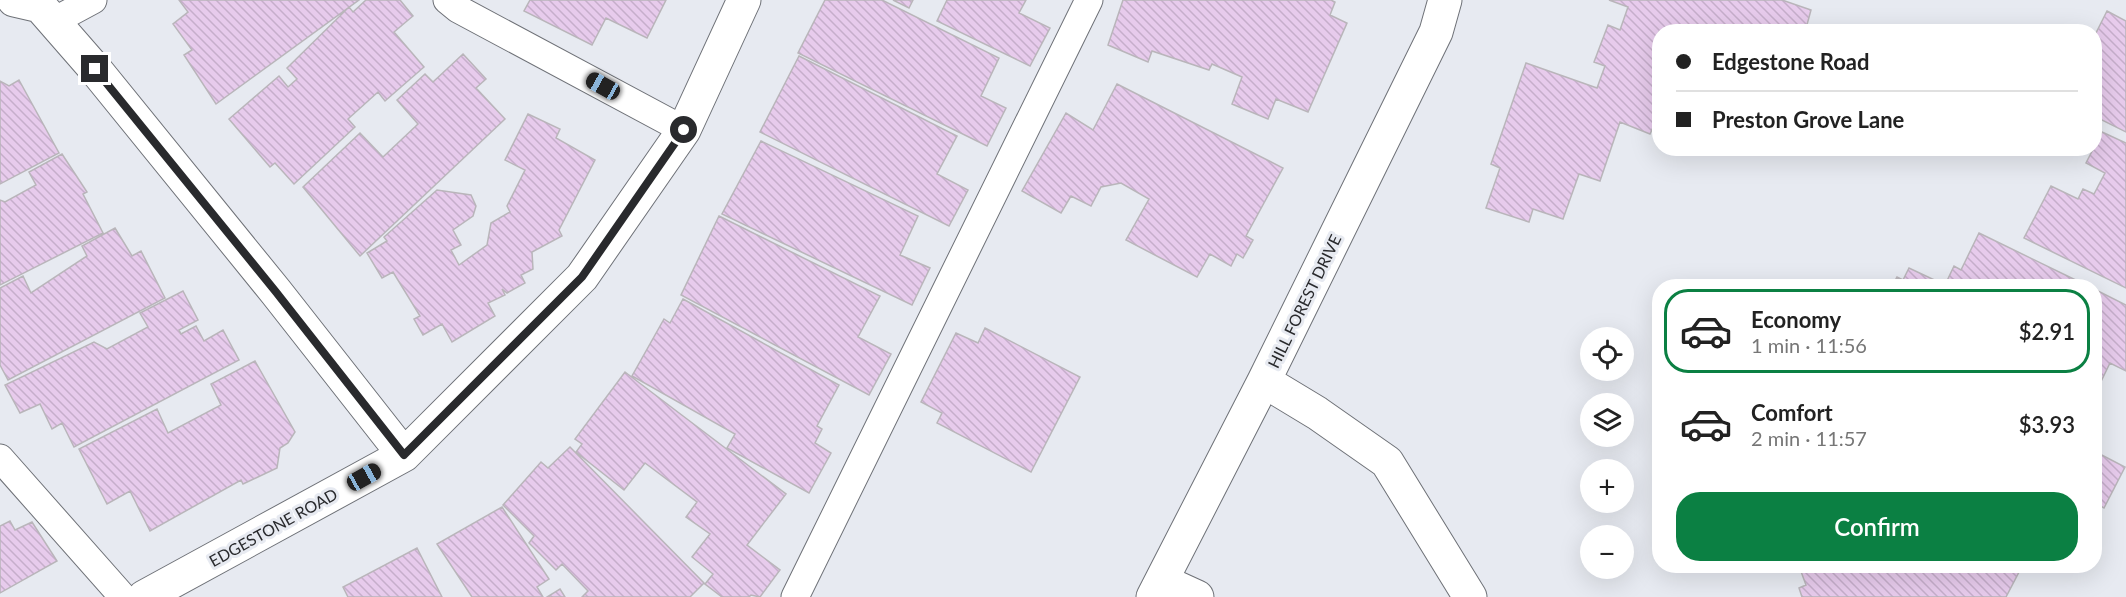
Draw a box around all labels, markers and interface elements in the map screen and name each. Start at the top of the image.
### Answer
text: Edgestone Road [1712,48,1870,75]
route end [81,55,108,82]
car [583,69,623,103]
text: Preston Grove Lane [1712,106,1904,133]
route start [670,116,697,143]
street label: HILL FOREST DRIVE [1263,231,1345,371]
icon: car [1679,304,1733,358]
text: Economy [1751,306,1841,333]
text: $2.91 [2019,318,2075,345]
map controls [1580,327,1634,579]
button: locate [1580,327,1634,381]
text: 1 min · 11:56 [1751,333,1867,357]
button: layers [1580,393,1634,447]
icon: car [1679,397,1733,451]
text: Comfort [1751,399,1833,426]
text: $3.93 [2019,411,2075,438]
text: 2 min · 11:57 [1751,426,1867,450]
button: + [1580,459,1634,513]
car [344,460,384,494]
street label: EDGESTONE ROAD [206,484,340,570]
button: Confirm [1676,492,2078,561]
button: − [1580,525,1634,579]

